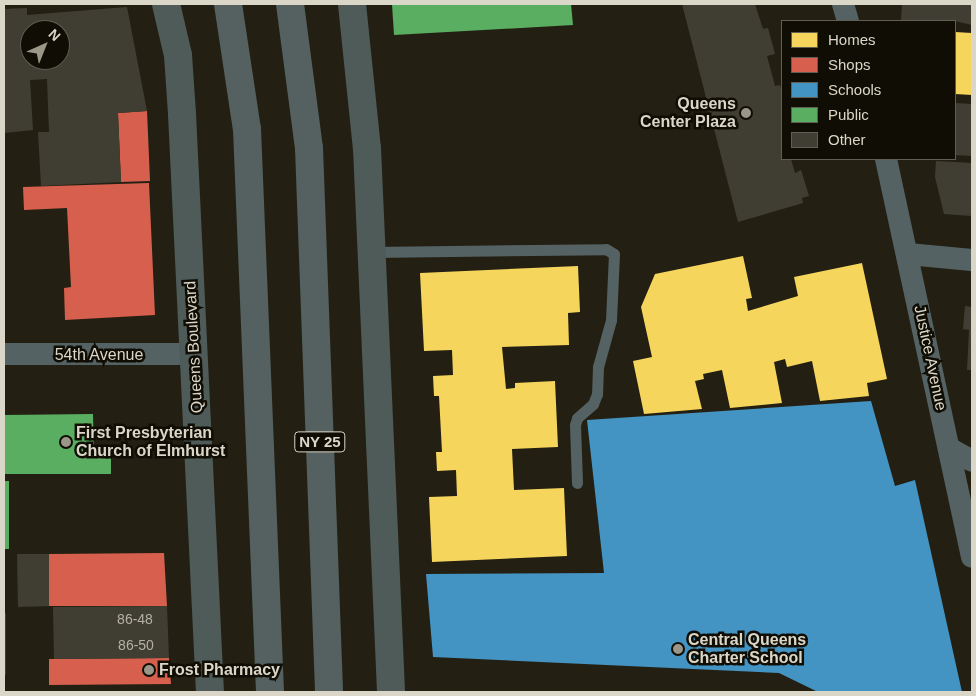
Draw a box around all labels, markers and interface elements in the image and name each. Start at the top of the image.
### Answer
north arrow [20,20,70,70]
legend [781,20,956,160]
text: N [46,26,64,44]
text: Homes [828,31,876,48]
text: Shops [828,56,871,73]
text: Schools [828,81,881,98]
place label: Queens Center Plaza [640,94,736,132]
text: Public [828,106,869,123]
marker: Queens Center Plaza [740,107,752,119]
text: Other [828,131,866,148]
street label: Queens Boulevard [181,280,207,414]
street label: Justice Avenue [909,303,951,413]
street label: 54th Avenue [54,345,144,365]
place label: First Presbyterian Church of Elmhurst [76,423,225,461]
road number: NY 25 [294,430,346,454]
marker: First Presbyterian Church of Elmhurst [60,436,72,448]
house number: 86-48 [117,611,153,627]
place label: Central Queens Charter School [688,630,806,668]
house number: 86-50 [118,637,154,653]
marker: Central Queens Charter School [672,643,684,655]
place label: Frost Pharmacy [159,660,280,680]
marker: Frost Pharmacy [143,664,155,676]

